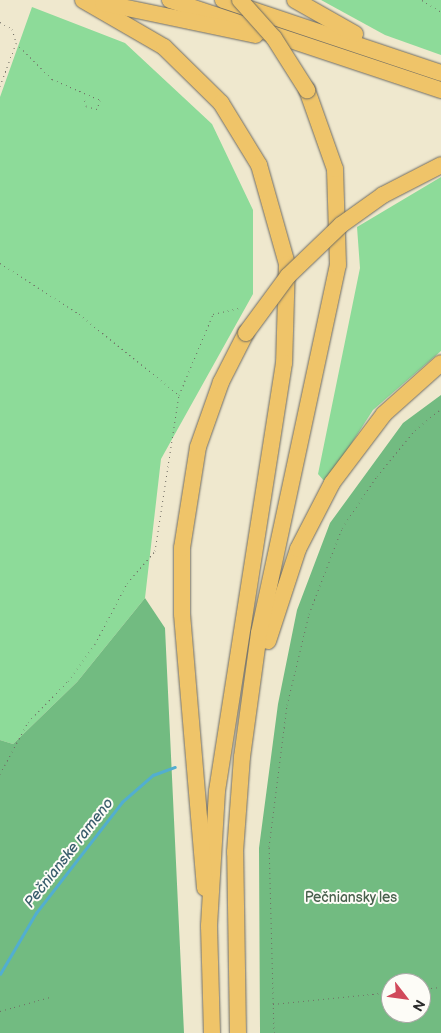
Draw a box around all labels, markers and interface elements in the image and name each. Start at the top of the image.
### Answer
water label: Pečnianske rameno [21,795,117,911]
park label: Pečniansky les [304,890,398,906]
north arrow [381,973,431,1023]
text: N [409,996,429,1014]

